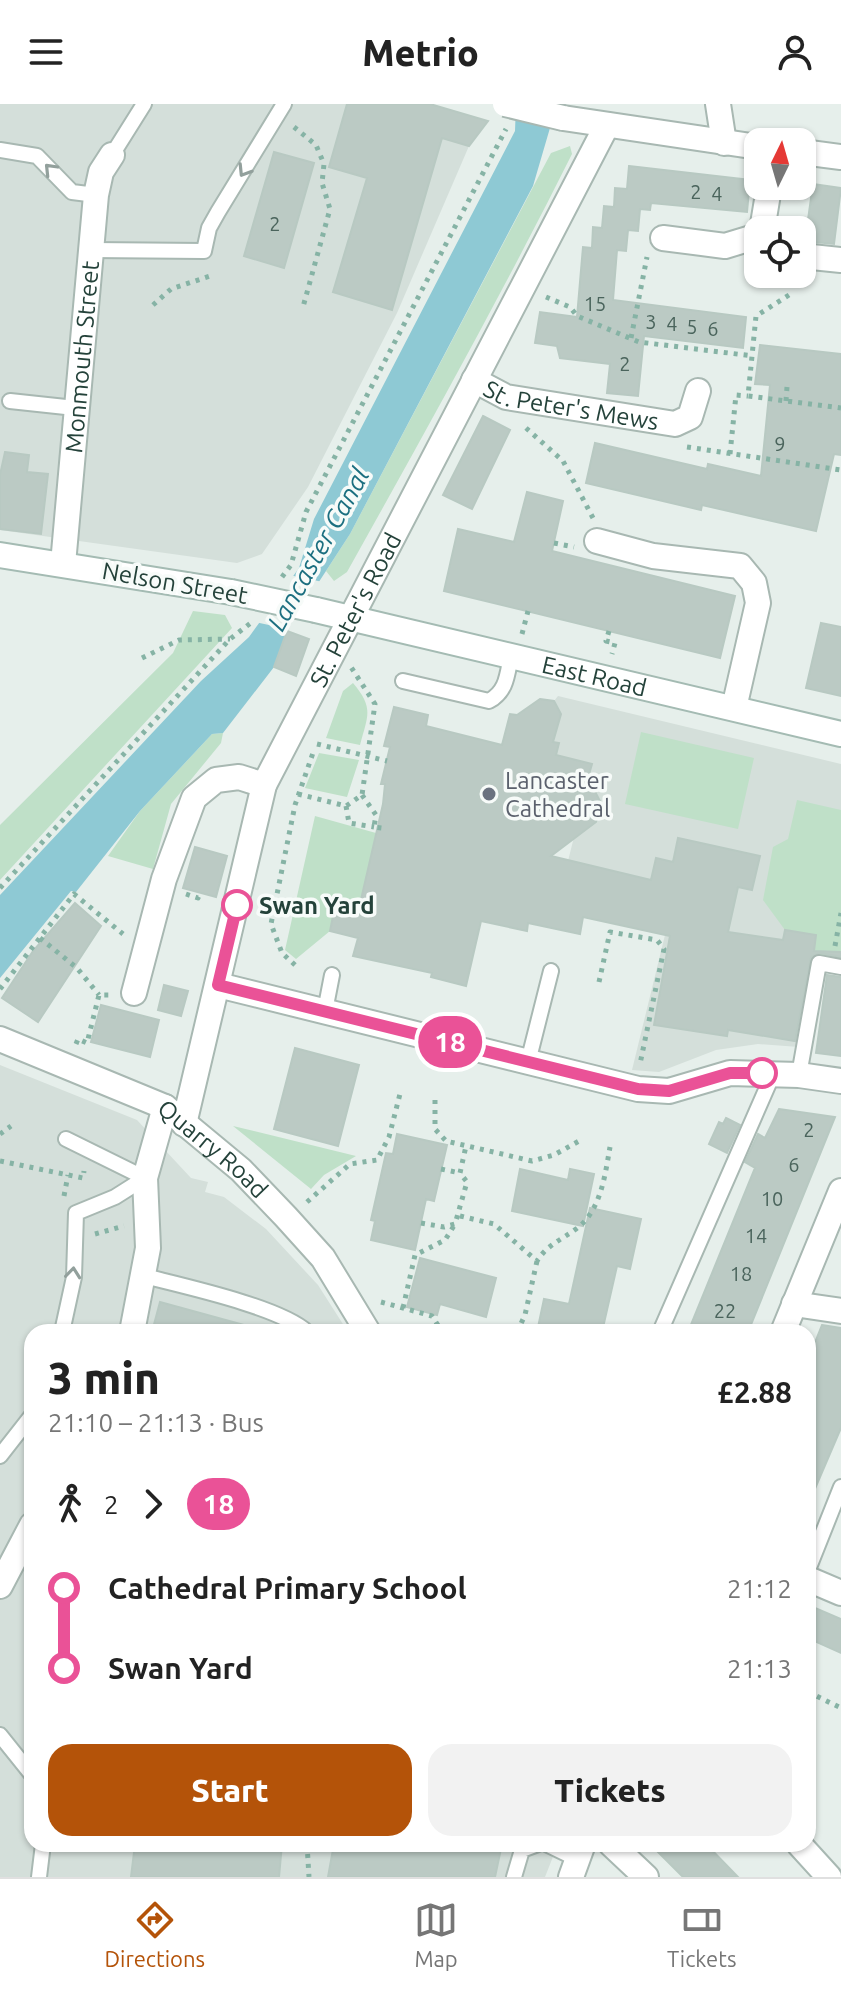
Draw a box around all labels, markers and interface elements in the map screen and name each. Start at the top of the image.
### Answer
icon: menu [24,30,68,74]
icon: person [773,30,817,74]
text: Metrio [362,32,479,73]
north arrow [744,128,816,200]
map controls [744,128,816,288]
one-way arrow [238,162,253,177]
one-way arrow [45,164,59,178]
house number: 2 [690,180,702,203]
house number: 4 [711,182,723,205]
house number: 2 [269,212,281,235]
button: locate [744,216,816,288]
street label: Monmouth Street [59,259,104,454]
house number: 15 [584,292,606,315]
house number: 3 [645,310,657,333]
house number: 4 [666,312,678,335]
house number: 5 [686,315,698,338]
house number: 6 [707,317,719,340]
house number: 2 [619,352,631,375]
street label: St. Peter's Mews [479,374,661,435]
house number: 9 [774,432,786,455]
water label: Lancaster Canal [261,462,375,636]
street label: St. Peter's Road [304,528,406,691]
street label: Nelson Street [100,557,250,609]
street label: East Road [539,650,649,701]
place label: Lancaster Cathedral [505,767,610,822]
marker: Lancaster Cathedral [480,785,498,803]
marker: Swan Yard [222,890,252,920]
place label: Swan Yard [259,892,375,919]
line badge: 18 [414,1016,486,1068]
text: 18 [434,1026,466,1057]
unlabelled marker [747,1058,777,1088]
street label: Quarry Road [153,1094,273,1203]
house number: 2 [803,1118,815,1141]
house number: 6 [788,1153,800,1176]
house number: 10 [761,1187,783,1210]
house number: 14 [745,1224,767,1247]
house number: 18 [730,1262,752,1285]
one-way arrow [65,1266,82,1279]
house number: 22 [714,1299,736,1322]
text: 3 min [48,1353,160,1402]
text: £2.88 [717,1375,792,1409]
text: 21:10 – 21:13 · Bus [48,1408,264,1437]
icon: walk [48,1482,92,1526]
icon: forward [131,1482,175,1526]
text: 18 [203,1488,234,1519]
text: 2 [104,1490,119,1519]
text: Cathedral Primary School [108,1571,467,1605]
text: 21:12 [727,1574,792,1603]
text: Swan Yard [108,1651,253,1685]
text: 21:13 [727,1654,792,1683]
button: Start [48,1744,412,1836]
button: Tickets [428,1744,792,1836]
tab: Directions [105,1898,205,1971]
tab: Map [414,1898,458,1971]
tab: Tickets [667,1898,736,1971]

